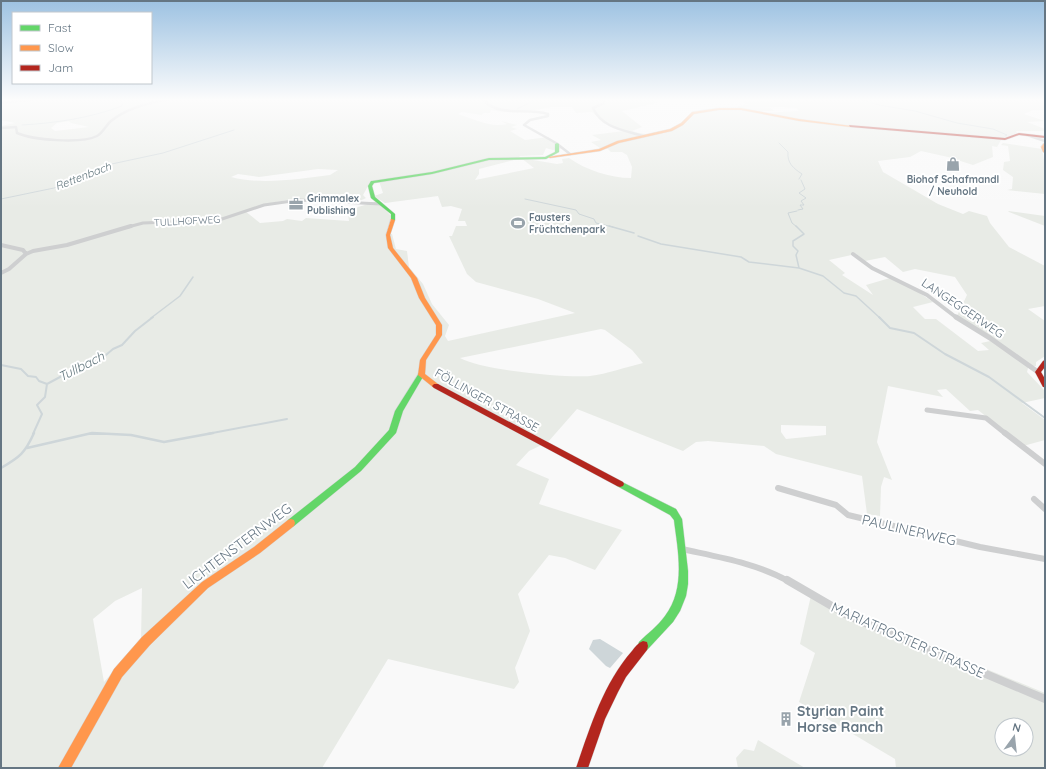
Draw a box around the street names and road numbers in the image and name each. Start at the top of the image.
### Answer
street label: TULLHOFWEG [153,213,221,229]
street label: LANGEGGERWEG [919,275,1007,341]
street label: FÖLLINGER STRASSE [432,365,542,435]
street label: LICHTENSTERNWEG [179,499,295,593]
street label: PAULINERWEG [860,510,958,550]
street label: MARIATROSTER STRASSE [828,598,988,682]

